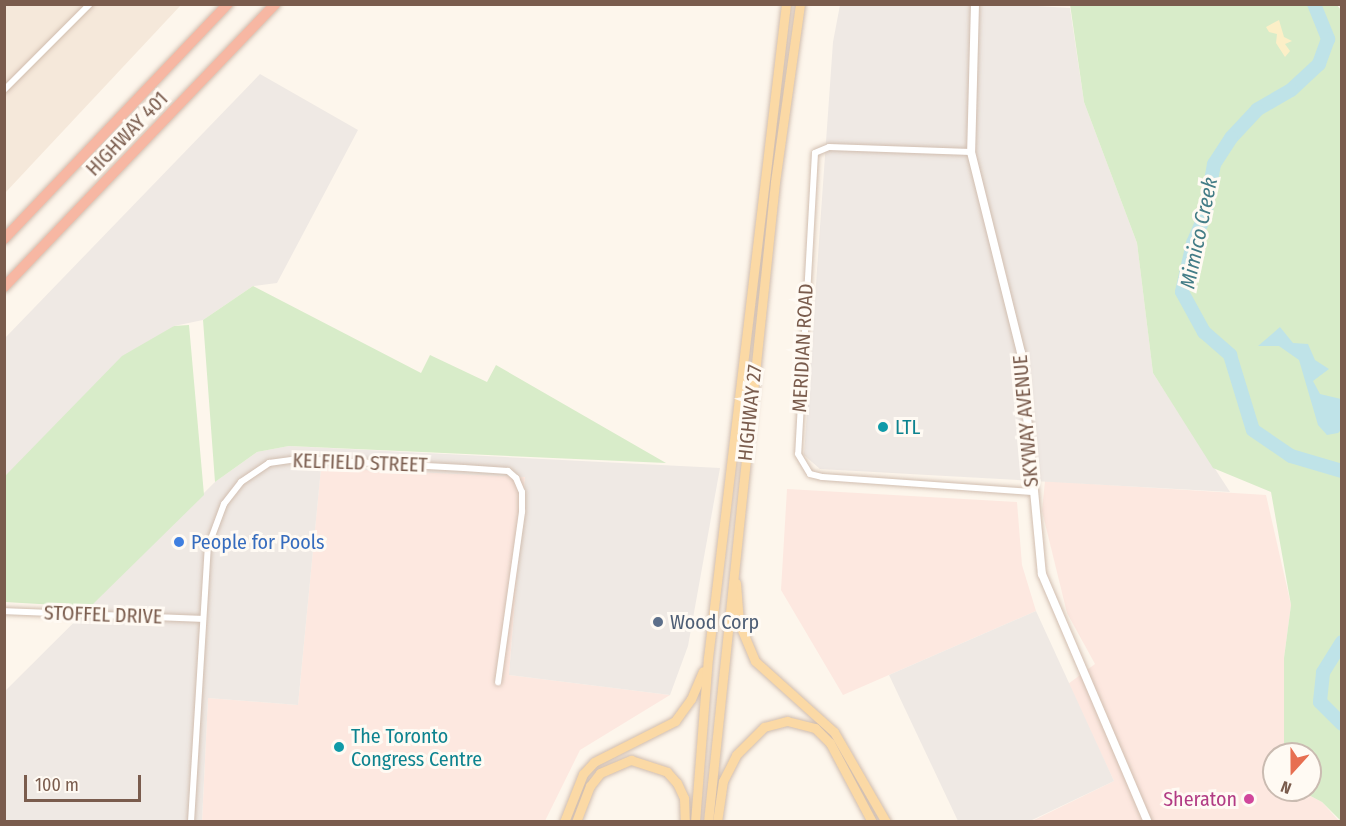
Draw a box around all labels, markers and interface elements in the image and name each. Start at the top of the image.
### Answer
street label: HIGHWAY 401 [81,87,173,181]
water label: Mimico Creek [1175,175,1223,291]
street label: MERIDIAN ROAD [788,283,818,413]
street label: SKYWAY AVENUE [1008,354,1044,488]
street label: HIGHWAY 27 [733,364,767,462]
place label: LTL [895,415,920,439]
marker: LTL [876,420,890,434]
street label: KELFIELD STREET [292,449,428,477]
place label: People for Pools [191,530,324,554]
marker: People for Pools [172,535,186,549]
street label: STOFFEL DRIVE [43,601,163,629]
place label: Wood Corp [670,610,759,634]
marker: Wood Corp [651,615,665,629]
place label: The Toronto Congress Centre [351,724,482,771]
marker: The Toronto Congress Centre [332,740,346,754]
north arrow [1262,742,1322,802]
scale bar [27,763,144,801]
text: 100 m [35,774,79,796]
text: N [1278,777,1294,798]
place label: Sheraton [1163,787,1237,811]
marker: Sheraton [1242,792,1256,806]

